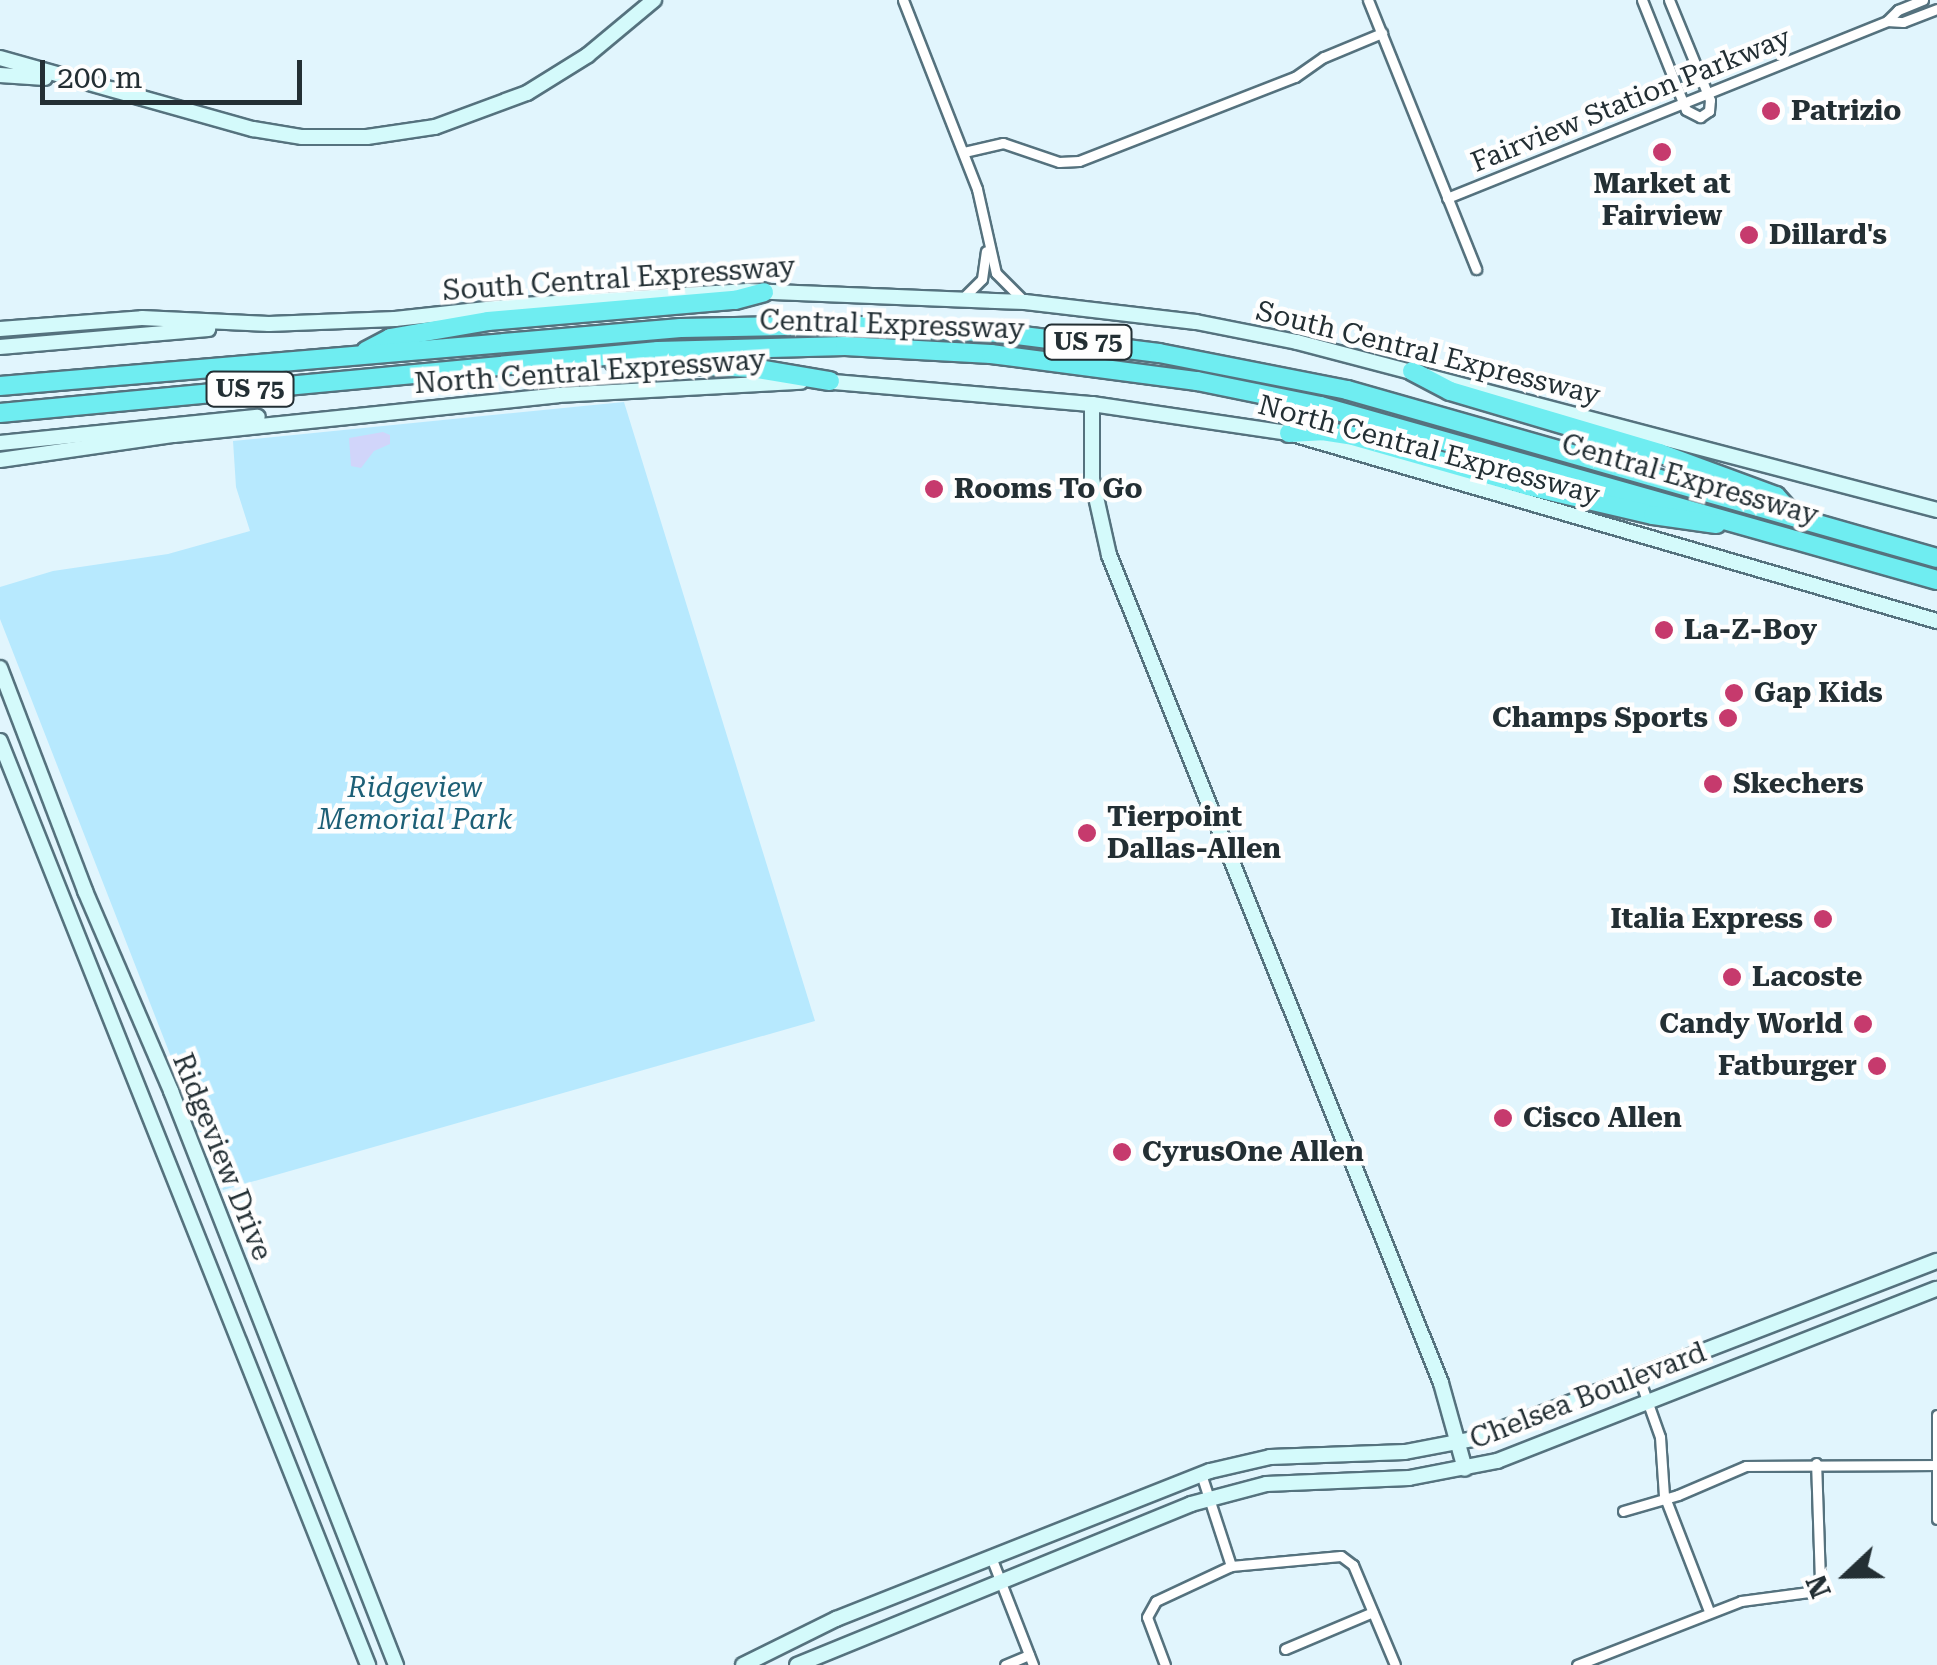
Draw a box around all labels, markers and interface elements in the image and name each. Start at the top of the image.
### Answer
street label: Fairview Station Parkway [1466,20,1796,180]
scale bar [45,40,308,102]
text: 200 m [57,60,142,95]
place label: Patrizio [1791,94,1901,128]
marker: Patrizio [1760,100,1782,122]
marker: Market at Fairview [1651,141,1673,163]
place label: Market at Fairview [1593,167,1731,233]
place label: Dillard's [1769,218,1887,252]
marker: Dillard's [1738,224,1760,246]
street label: South Central Expressway [442,250,796,308]
street label: South Central Expressway [1252,294,1604,412]
street label: Central Expressway [759,304,1025,346]
road number: US 75 [1043,322,1133,362]
street label: North Central Expressway [413,343,767,401]
road number: US 75 [205,369,295,409]
street label: North Central Expressway [1255,388,1603,512]
street label: Central Expressway [1558,427,1822,533]
place label: Rooms To Go [954,472,1143,506]
marker: Rooms To Go [923,478,945,500]
place label: La-Z-Boy [1684,613,1817,647]
marker: La-Z-Boy [1653,619,1675,641]
place label: Gap Kids [1754,676,1883,710]
marker: Gap Kids [1723,682,1745,704]
place label: Champs Sports [1492,701,1708,735]
marker: Champs Sports [1717,707,1739,729]
place label: Skechers [1733,767,1864,801]
park label: Ridgeview Memorial Park [318,771,512,837]
marker: Skechers [1702,773,1724,795]
place label: Tierpoint Dallas-Allen [1107,800,1281,866]
marker: Tierpoint Dallas-Allen [1076,822,1098,844]
place label: Italia Express [1611,902,1803,936]
marker: Italia Express [1812,908,1834,930]
place label: Lacoste [1752,960,1862,994]
marker: Lacoste [1721,966,1743,988]
place label: Candy World [1659,1007,1843,1041]
marker: Candy World [1852,1013,1874,1035]
street label: Ridgeview Drive [165,1049,279,1265]
place label: Fatburger [1718,1049,1857,1083]
marker: Fatburger [1866,1055,1888,1077]
place label: Cisco Allen [1523,1101,1682,1135]
marker: Cisco Allen [1492,1107,1514,1129]
place label: CyrusOne Allen [1142,1135,1364,1169]
marker: CyrusOne Allen [1111,1141,1133,1163]
street label: Chelsea Boulevard [1465,1336,1711,1456]
north arrow [1797,1525,1897,1625]
text: N [1799,1570,1838,1603]

